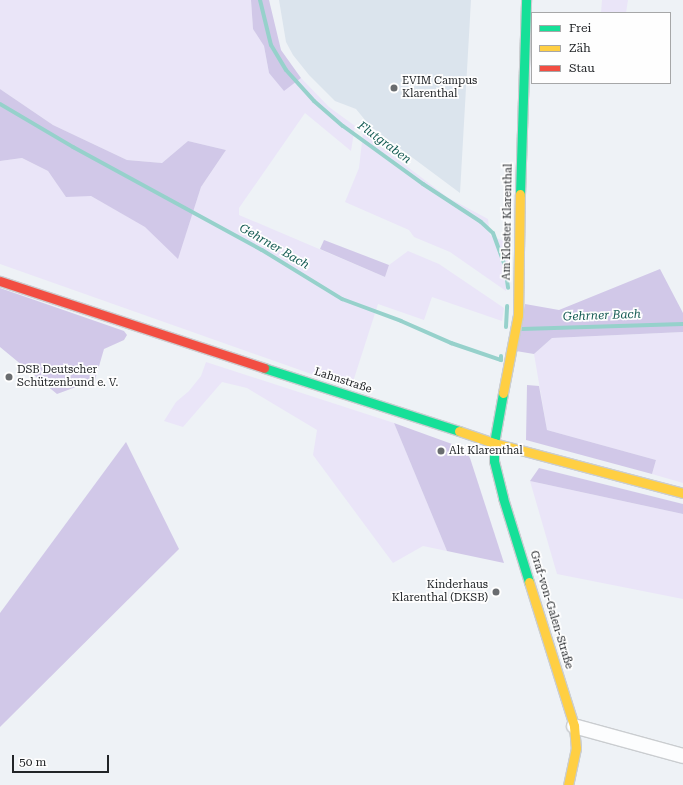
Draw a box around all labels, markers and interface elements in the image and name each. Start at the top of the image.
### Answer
legend [531,12,671,84]
text: Frei [569,21,591,35]
text: Zäh [569,41,591,55]
text: Stau [569,61,595,75]
place label: EVIM Campus Klarenthal [402,75,477,101]
marker: EVIM Campus Klarenthal [389,83,399,93]
water label: Flutgraben [354,119,414,167]
street label: Am Kloster Klarenthal [500,164,516,280]
water label: Gehrner Bach [237,221,311,273]
water label: Gehrner Bach [563,307,641,325]
place label: DSB Deutscher Schützenbund e. V. [17,364,118,390]
street label: Lahnstraße [313,366,373,396]
marker: DSB Deutscher Schützenbund e. V. [4,372,14,382]
place label: Alt Klarenthal [449,444,523,458]
marker: Alt Klarenthal [436,446,446,456]
street label: Graf-von-Galen-Straße [527,549,575,671]
place label: Kinderhaus Klarenthal (DKSB) [392,579,488,605]
marker: Kinderhaus Klarenthal (DKSB) [491,587,501,597]
scale bar [14,747,111,773]
text: 50 m [19,755,46,769]

